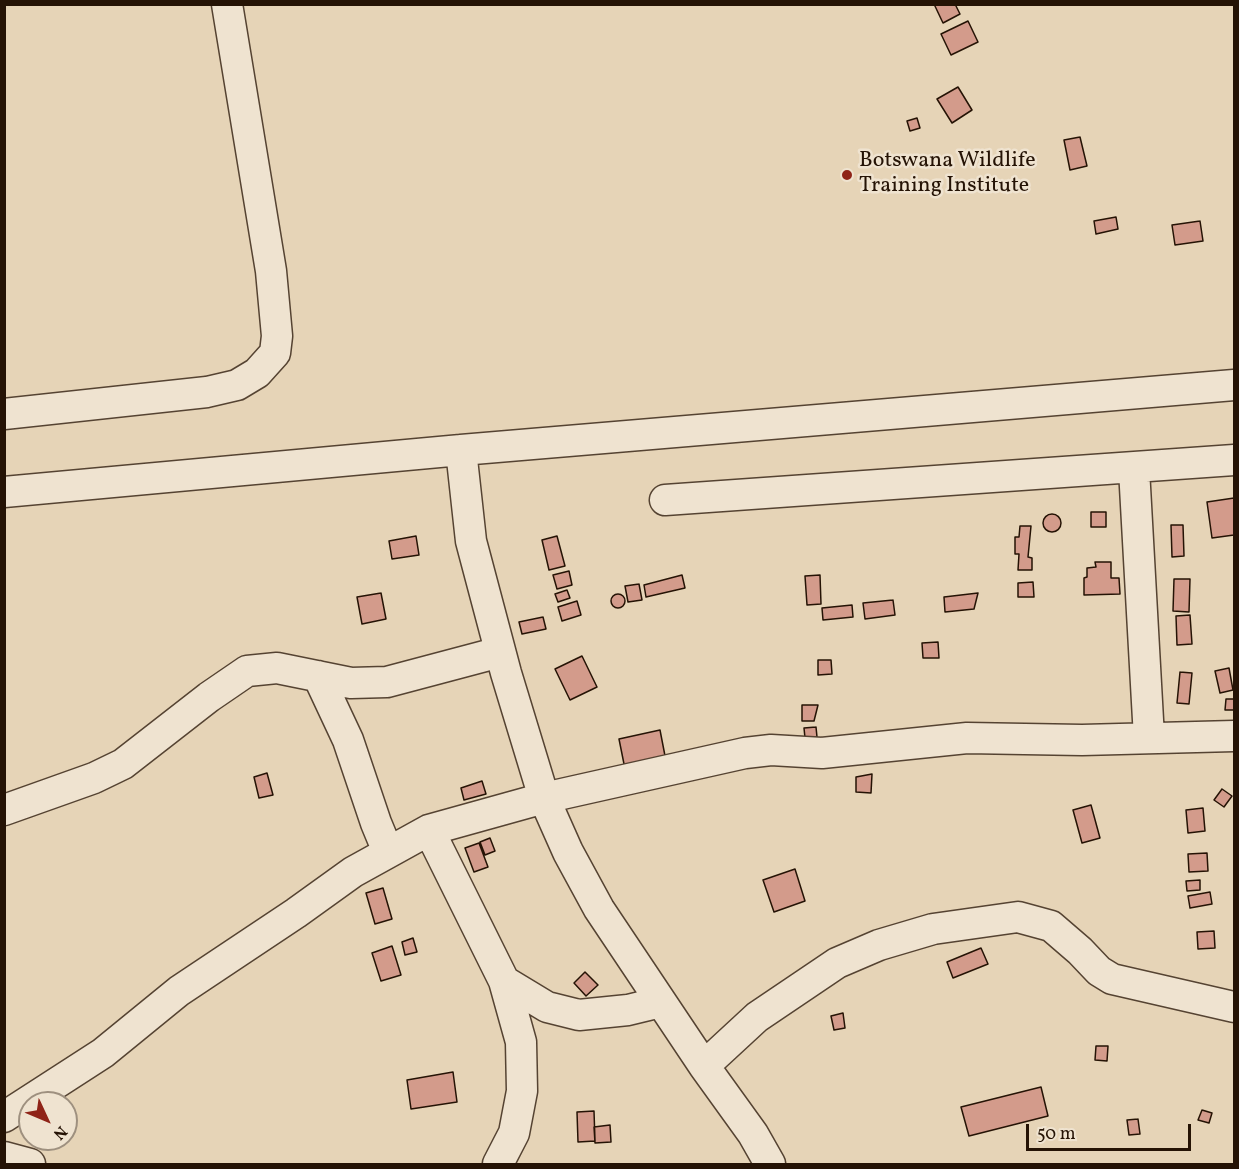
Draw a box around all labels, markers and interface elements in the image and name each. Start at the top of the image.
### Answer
place label: Botswana Wildlife Training Institute [859,149,1036,200]
marker: Botswana Wildlife Training Institute [840,168,854,182]
north arrow [18,1091,78,1151]
scale bar [1029,1112,1194,1150]
text: N [48,1120,71,1144]
text: 50 m [1037,1122,1076,1147]

